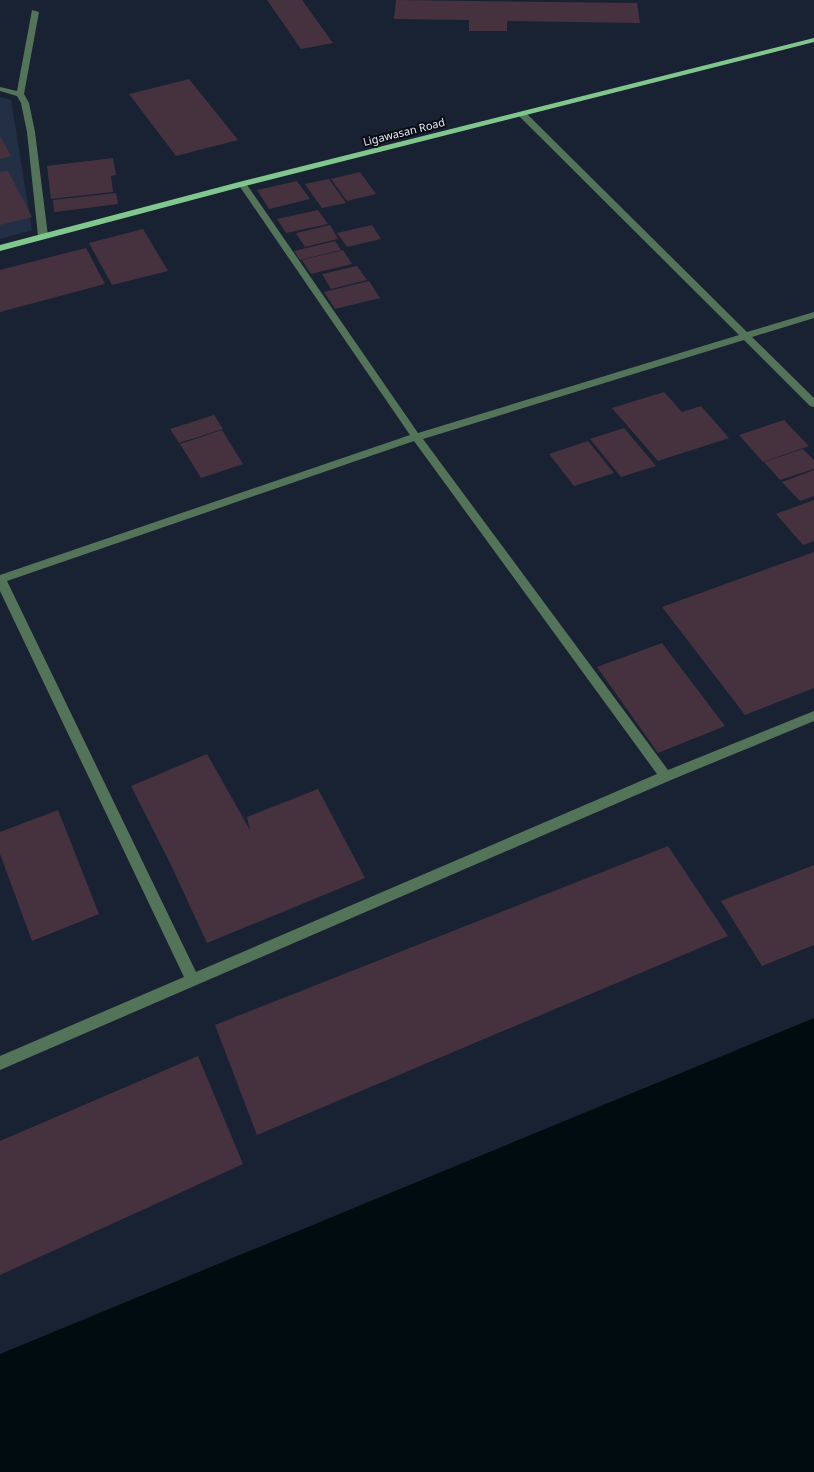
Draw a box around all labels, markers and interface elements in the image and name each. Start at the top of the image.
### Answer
street label: Ligawasan Road [361,114,446,149]

